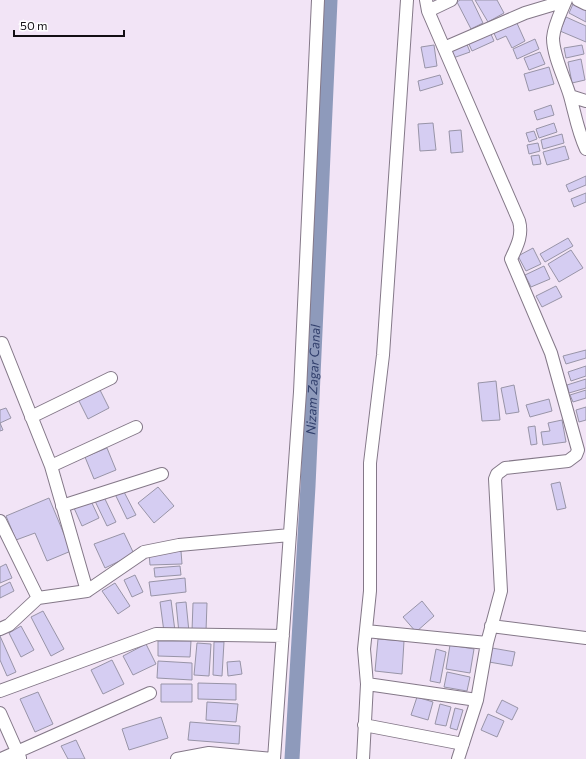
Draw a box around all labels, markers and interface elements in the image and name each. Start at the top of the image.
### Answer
scale bar [14,12,124,38]
text: 50 m [20,18,48,32]
water label: Nizam Zagar Canal [302,323,323,435]

